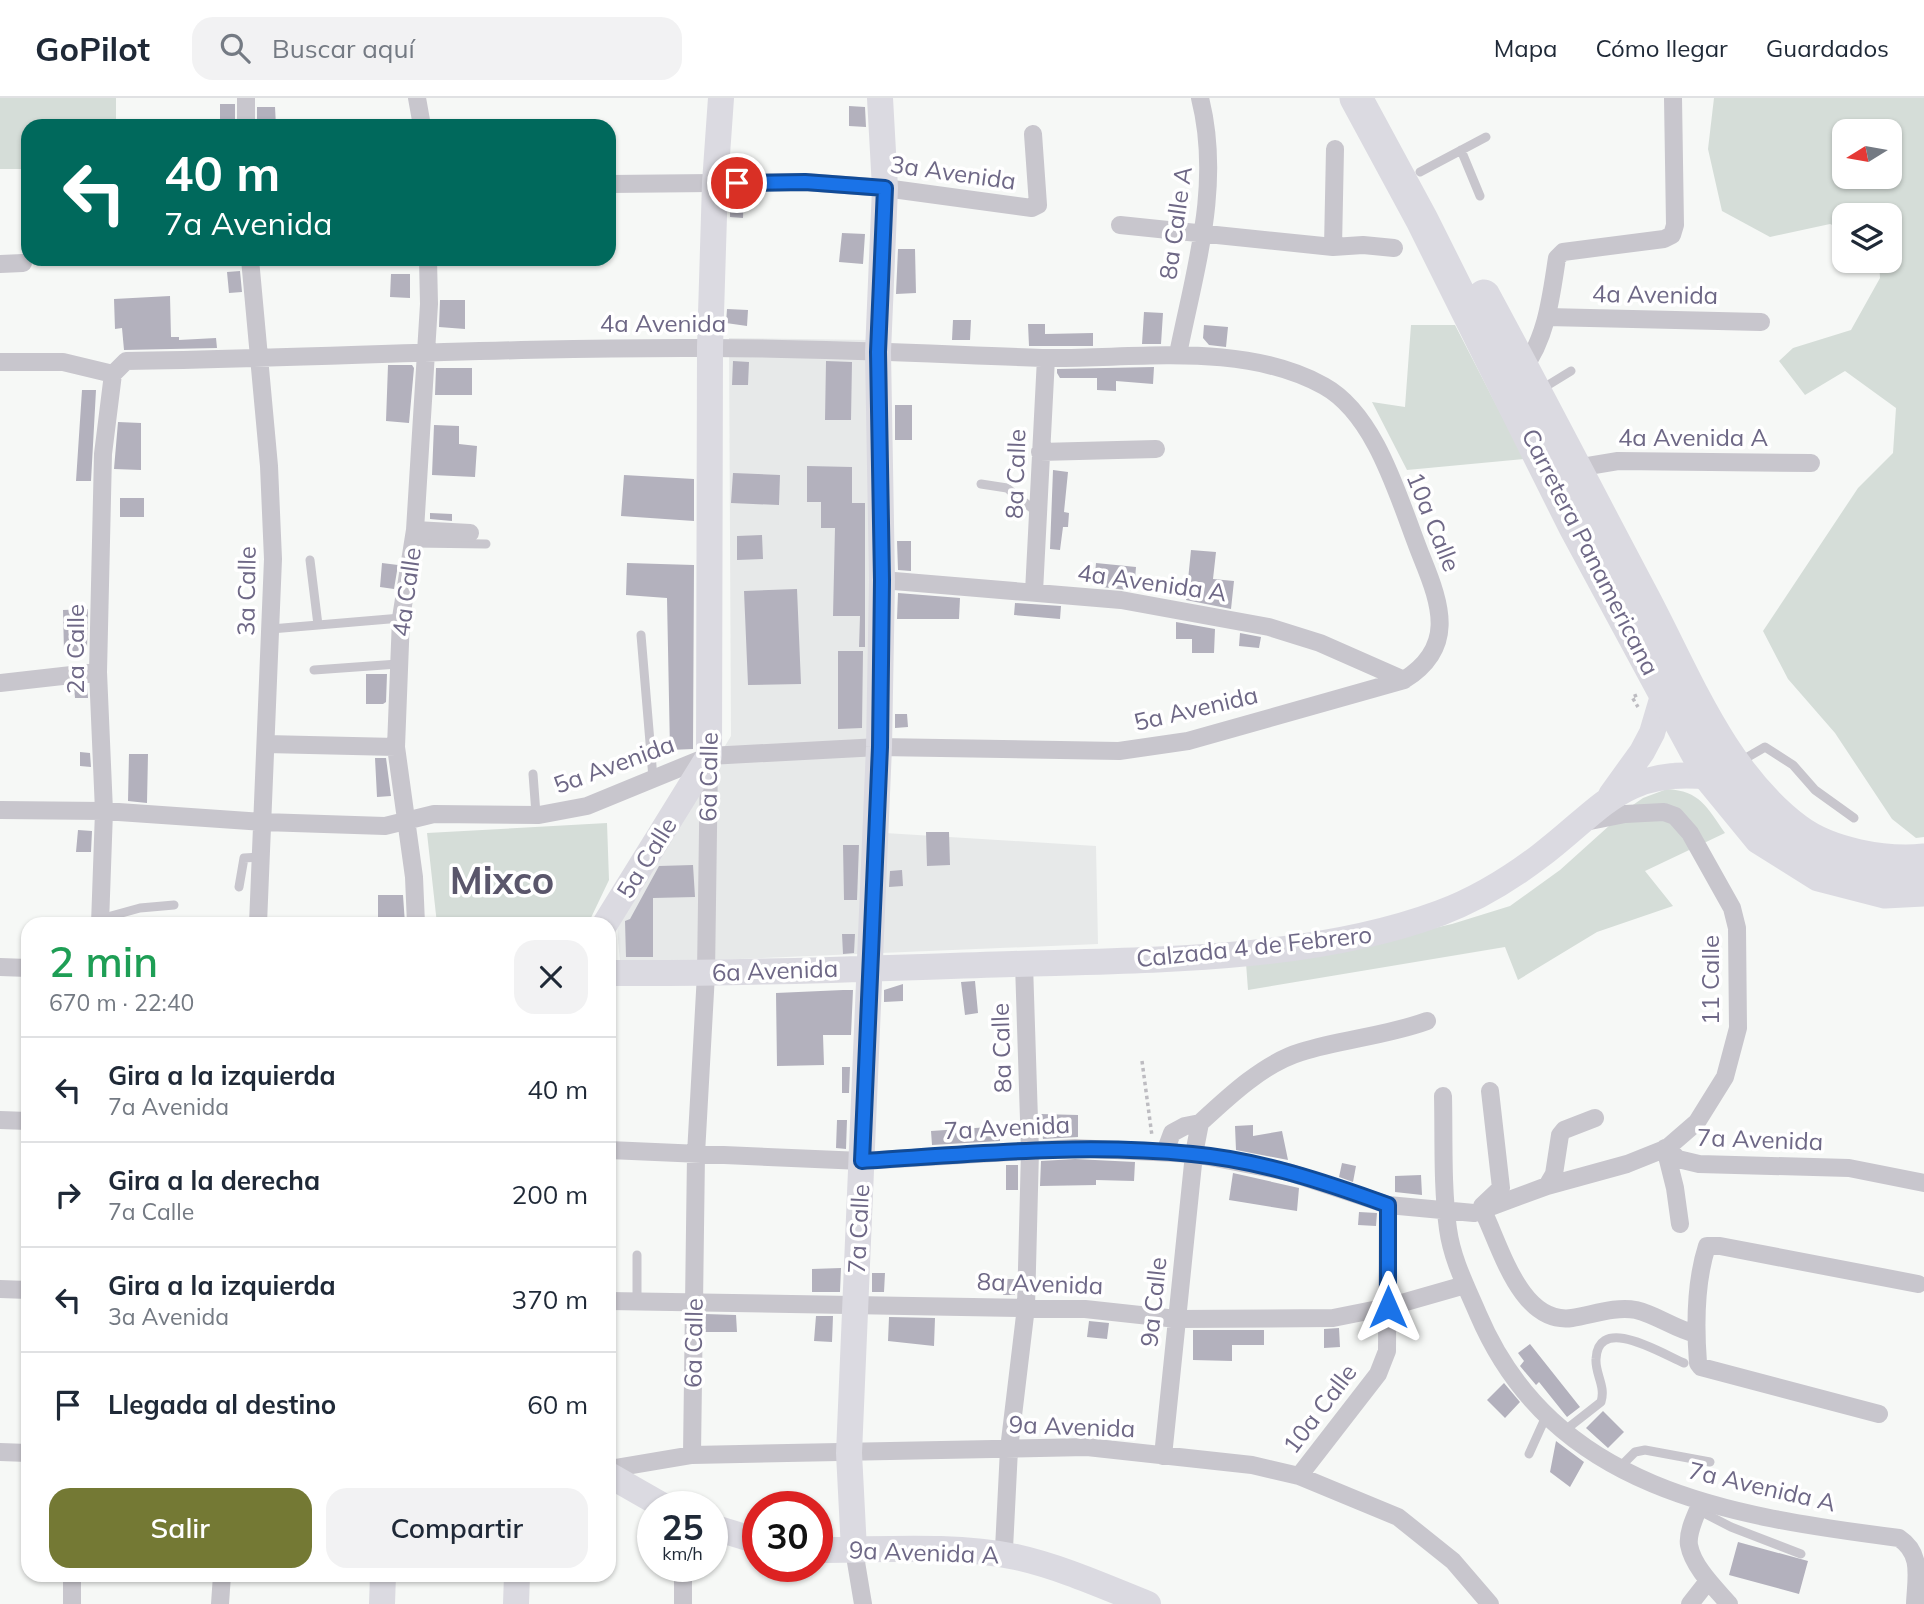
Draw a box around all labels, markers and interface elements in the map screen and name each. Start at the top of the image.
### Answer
search box [192,17,682,80]
text: GoPilot [35,28,150,69]
icon: search [216,29,254,67]
text: Buscar aquí [272,32,415,65]
text: Mapa [1494,33,1557,63]
text: Cómo llegar [1595,33,1728,63]
text: Guardados [1766,33,1889,63]
north arrow [1832,119,1902,189]
map controls [1832,119,1902,273]
text: 40 m [164,142,280,203]
icon: left [49,147,140,238]
street label: 3a Avenida [889,148,1018,196]
pin [707,153,767,213]
icon: arrive [718,164,756,202]
street label: 8a Calle A [1152,164,1198,281]
text: 7a Avenida [164,203,332,243]
button: layers [1832,203,1902,273]
street label: 4a Avenida [1592,278,1718,310]
street label: 4a Avenida [600,308,726,338]
street label: 4a Avenida A [1618,422,1768,452]
street label: Carretera Panamericana [1516,423,1666,680]
street label: 8a Calle [998,428,1032,519]
street label: 10a Calle [1400,468,1467,576]
street label: 4a Calle [385,545,427,638]
street label: 3a Calle [230,546,262,636]
street label: 4a Avenida A [1076,557,1229,607]
street label: 2a Calle [60,604,90,694]
street label: 5a Avenida [1131,679,1261,737]
street label: 5a Avenida [549,728,678,800]
street label: 6a Calle [692,732,724,822]
street label: 5a Calle [610,811,683,904]
district label: Mixco [450,856,554,904]
street label: Calzada 4 de Febrero [1135,919,1373,973]
text: 2 min [49,935,158,988]
street label: 11 Calle [1695,935,1725,1025]
button: close [514,940,588,1014]
street label: 6a Avenida [711,953,839,987]
text: 670 m · 22:40 [49,988,194,1017]
street label: 8a Calle [984,1003,1018,1094]
text: Gira a la izquierda [108,1059,336,1092]
icon: left [49,1071,87,1109]
text: 40 m [527,1073,588,1106]
text: 7a Avenida [108,1092,229,1121]
street label: 7a Avenida [943,1109,1071,1145]
street label: 7a Avenida [1696,1122,1824,1156]
text: Gira a la derecha [108,1164,320,1197]
icon: right [49,1176,87,1214]
text: 200 m [512,1178,588,1211]
street label: 7a Calle [841,1183,875,1275]
text: 7a Calle [108,1197,194,1226]
street label: 9a Calle [1133,1256,1173,1348]
street label: 8a Avenida [976,1266,1104,1300]
text: Gira a la izquierda [108,1269,336,1302]
position arrow [1351,1270,1425,1344]
icon: left [49,1281,87,1319]
text: 370 m [512,1283,588,1316]
street label: 6a Calle [677,1298,709,1388]
text: 3a Avenida [108,1302,229,1331]
street label: 10a Calle [1276,1358,1363,1459]
icon: arrive [49,1386,87,1424]
text: Llegada al destino [108,1388,336,1421]
text: 60 m [527,1388,588,1421]
street label: 9a Avenida [1008,1409,1136,1443]
street label: 7a Avenida A [1686,1455,1839,1518]
button: Salir [49,1488,312,1568]
button: Compartir [326,1488,588,1568]
speed limit sign: 30 [742,1491,833,1582]
text: 25 [661,1505,704,1549]
street label: 9a Avenida A [848,1534,1000,1570]
text: km/h [662,1542,703,1565]

